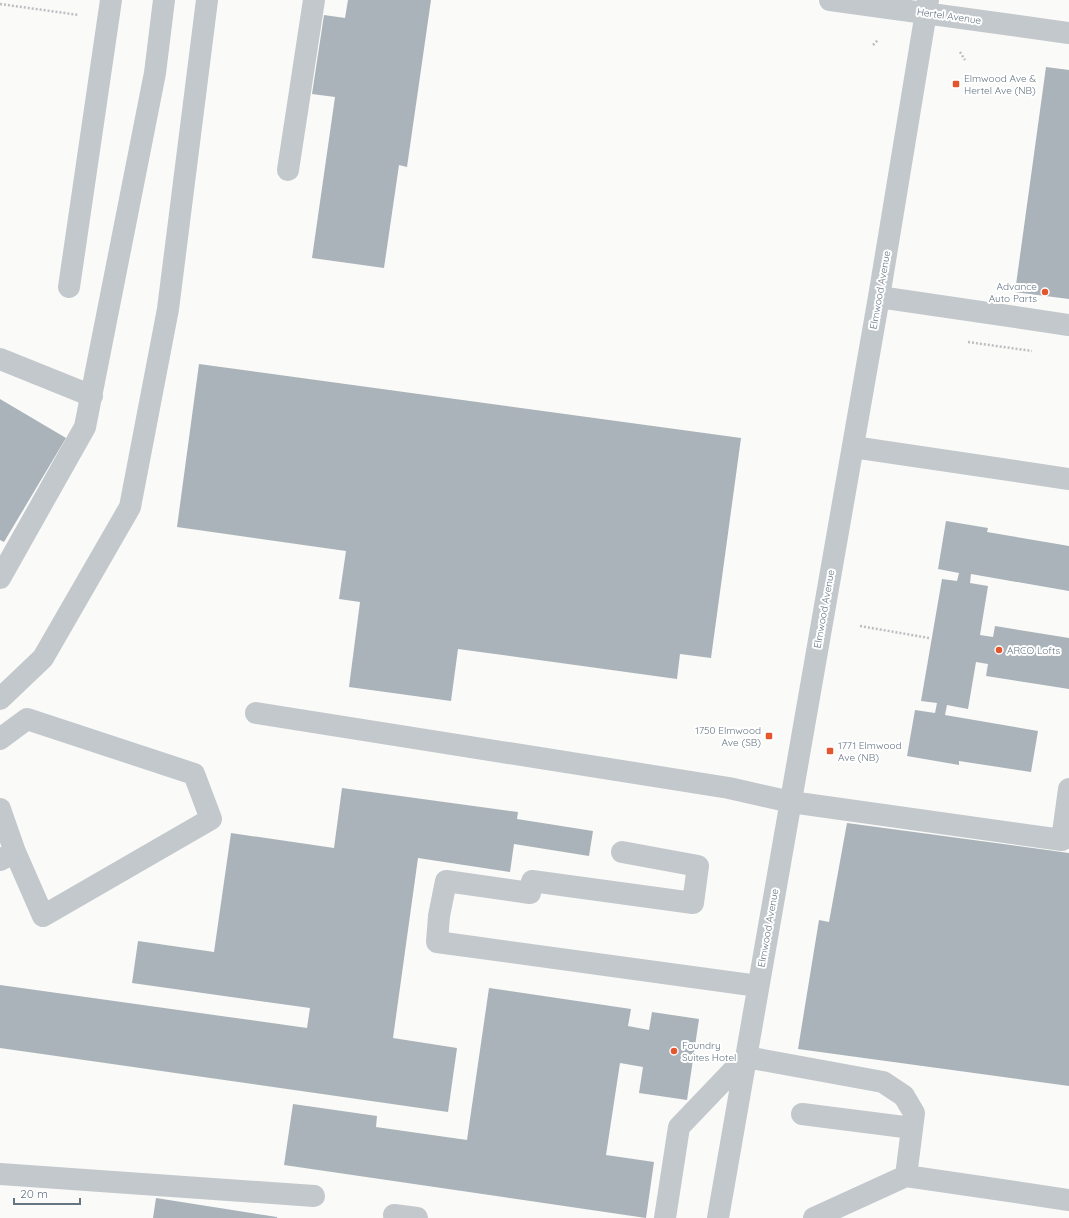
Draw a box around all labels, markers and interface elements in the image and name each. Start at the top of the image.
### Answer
street label: Hertel Avenue [916,5,982,27]
place label: Elmwood Ave & Hertel Ave (NB) [964,72,1036,97]
marker: Elmwood Ave & Hertel Ave (NB) [951,79,961,89]
street label: Elmwood Avenue [867,249,893,330]
place label: Advance Auto Parts [989,280,1037,305]
marker: Advance Auto Parts [1040,287,1050,297]
street label: Elmwood Avenue [811,568,837,649]
place label: ARCO Lofts [1007,644,1061,657]
marker: ARCO Lofts [994,645,1004,655]
place label: 1750 Elmwood Ave (SB) [695,724,761,749]
marker: 1750 Elmwood Ave (SB) [764,731,774,741]
place label: 1771 Elmwood Ave (NB) [838,739,902,764]
marker: 1771 Elmwood Ave (NB) [825,746,835,756]
street label: Elmwood Avenue [755,887,781,968]
place label: Foundry Suites Hotel [682,1039,736,1064]
marker: Foundry Suites Hotel [669,1046,679,1056]
scale bar [14,1180,80,1206]
text: 20 m [20,1186,48,1201]

